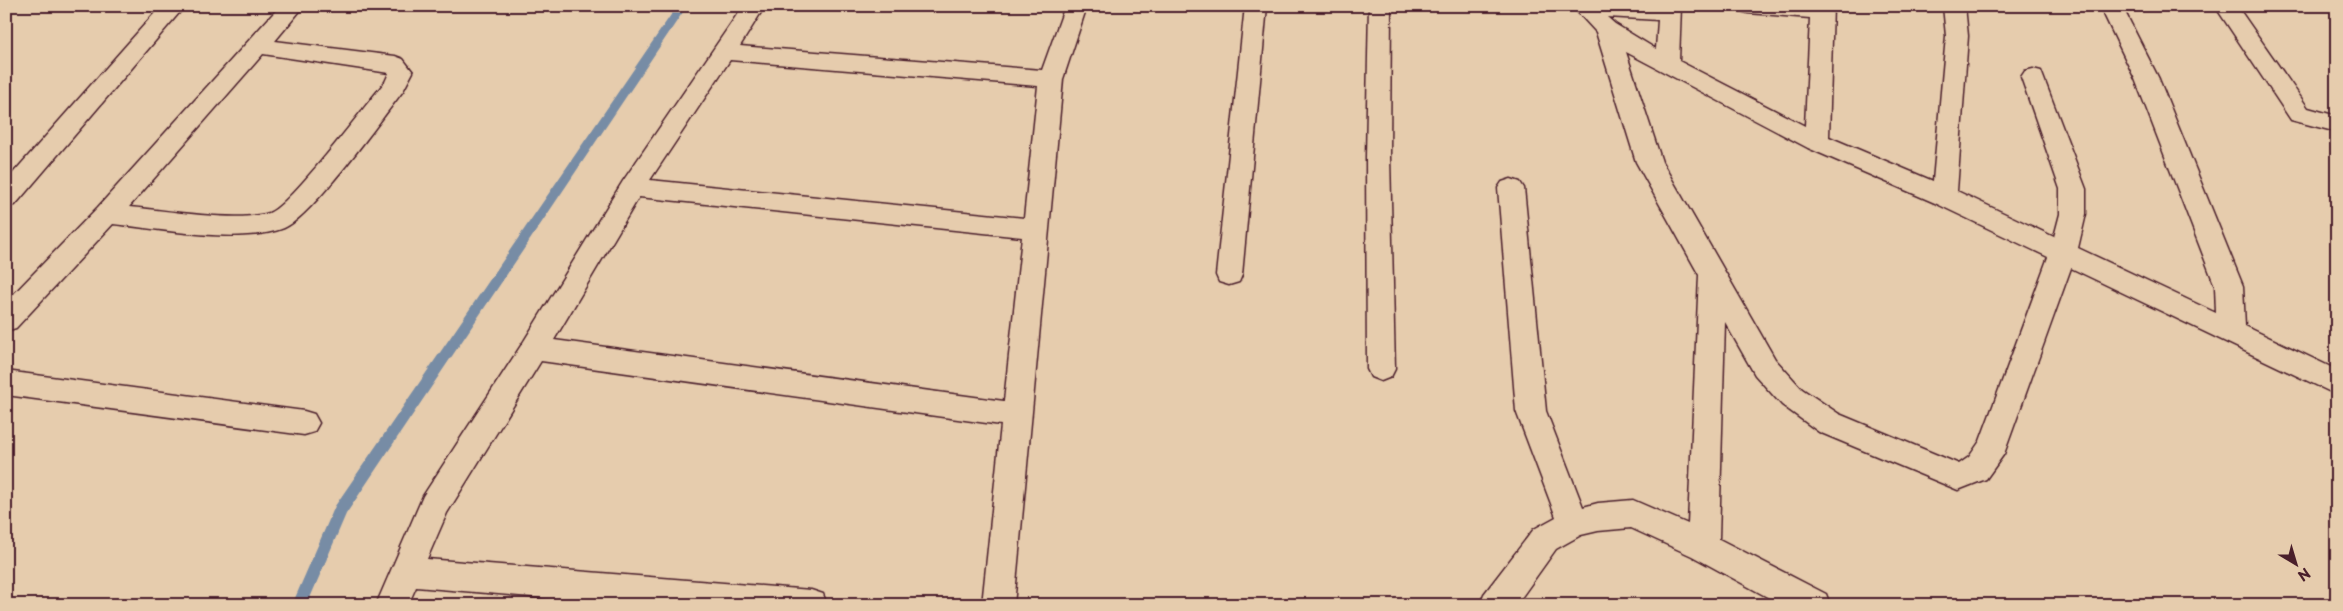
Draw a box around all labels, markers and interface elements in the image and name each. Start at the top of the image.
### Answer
north arrow [2270,538,2320,588]
text: N [2293,563,2315,586]

